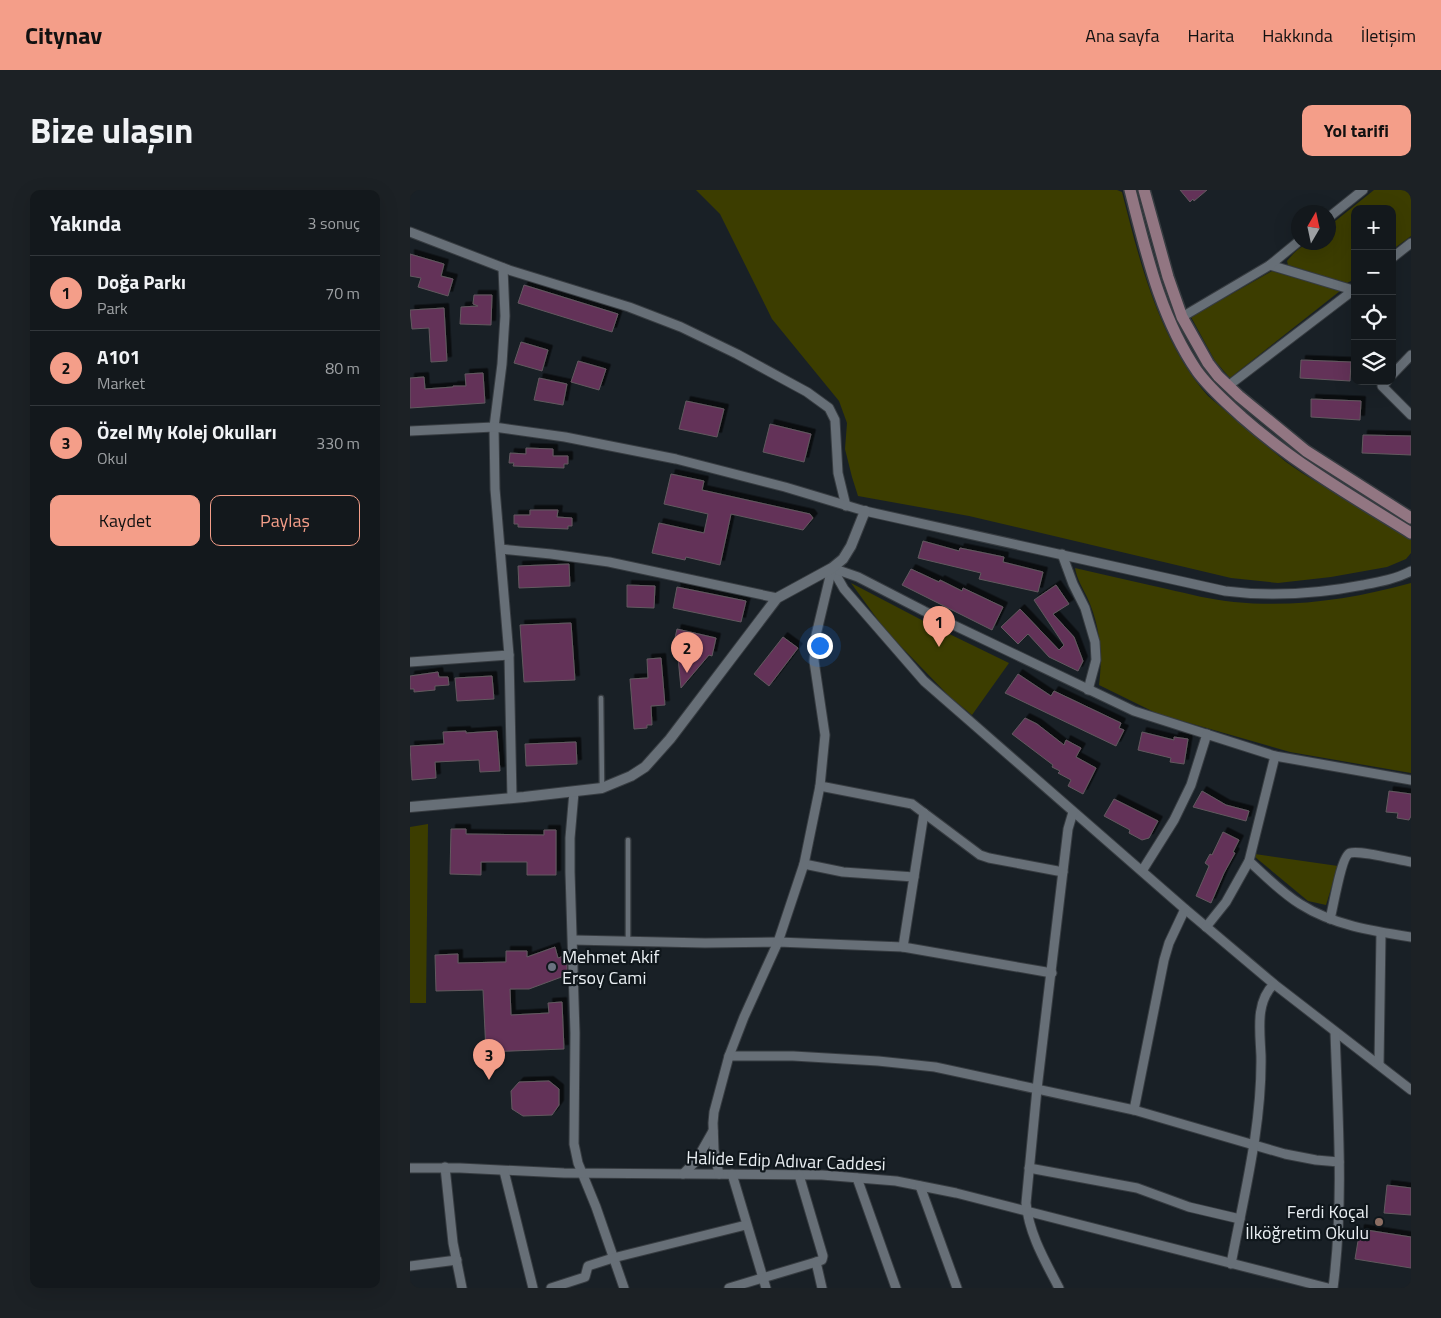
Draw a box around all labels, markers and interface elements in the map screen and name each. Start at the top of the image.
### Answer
text: Citynav [25,17,102,53]
text: Ana sayfa [1085,22,1160,49]
text: Harita [1188,22,1234,49]
text: Hakkında [1262,22,1333,49]
text: İletişim [1361,22,1416,49]
text: Bize ulaşın [30,103,193,157]
button: Yol tarifi [1302,105,1411,156]
north arrow [1291,205,1336,250]
map controls [1351,205,1396,385]
button: + [1351,205,1396,250]
text: Yakında [50,207,121,239]
text: 3 sonuç [308,211,360,235]
button: − [1351,250,1396,295]
text: Doğa Parkı [97,267,186,296]
text: 1 [62,281,70,305]
text: 70 m [325,281,360,305]
button: locate [1351,295,1396,340]
text: Park [97,296,128,320]
button: layers [1351,340,1396,385]
text: A101 [97,342,140,371]
text: 2 [62,356,70,380]
text: 80 m [325,356,360,380]
text: Market [97,371,145,395]
text: Özel My Kolej Okulları [97,417,277,446]
text: 3 [62,431,70,455]
text: 330 m [316,431,360,455]
text: Okul [97,446,127,470]
button: Kaydet [50,495,200,546]
button: Paylaş [210,495,360,546]
pin: 1 [923,606,955,647]
pin: 2 [671,632,703,673]
your location [807,633,833,659]
place label: Mehmet Akif Ersoy Cami [562,943,659,991]
marker: Mehmet Akif Ersoy Cami [546,961,558,973]
pin: 3 [473,1039,505,1080]
street label: Halide Edip Adıvar Caddesi [686,1144,886,1177]
place label: Ferdi Koçal İlköğretim Okulu [1245,1198,1369,1246]
marker: Ferdi Koçal İlköğretim Okulu [1373,1216,1385,1228]

